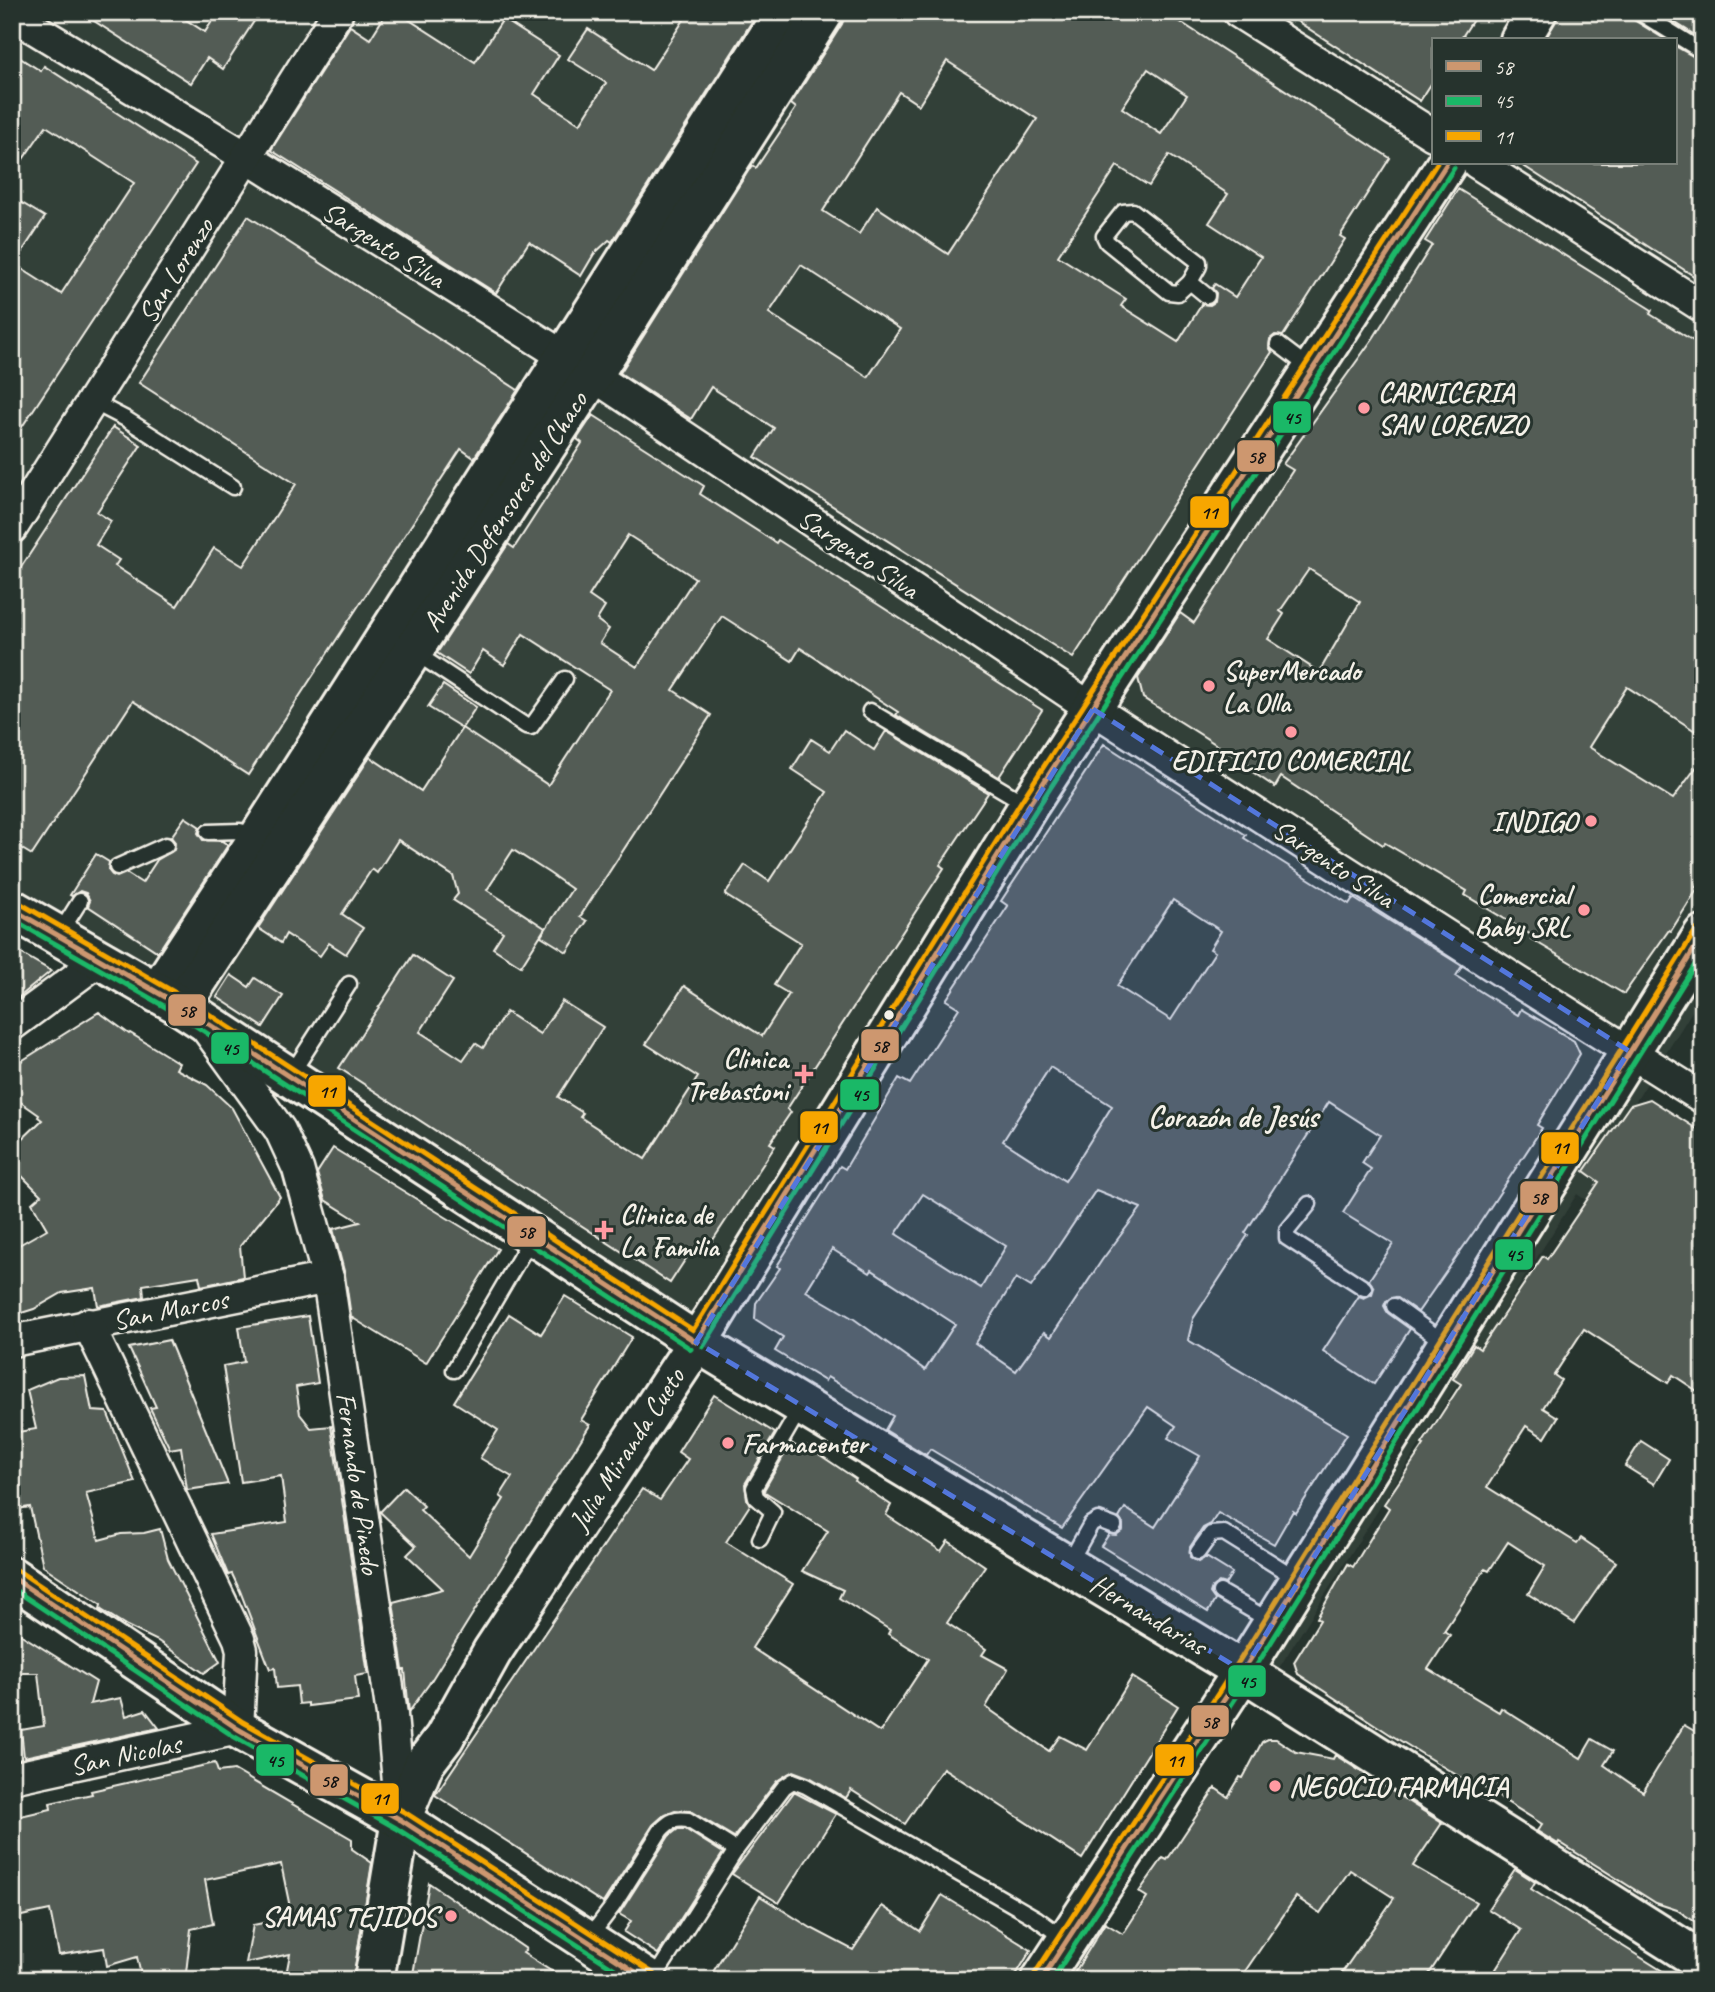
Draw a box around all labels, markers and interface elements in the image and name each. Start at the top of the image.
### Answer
legend [1432,38,1676,164]
text: 58 [1494,54,1515,80]
text: 45 [1494,88,1514,114]
text: 11 [1494,124,1514,150]
street label: Sargento Silva [316,193,453,297]
street label: San Lorenzo [130,209,222,329]
place label: CARNICERIA SAN LORENZO [1378,375,1531,442]
street label: Avenida Defensores del Chaco [414,383,596,638]
line badge: 45 [1272,400,1312,434]
marker: CARNICERIA SAN LORENZO [1356,400,1372,416]
text: 45 [1284,406,1302,430]
line badge: 58 [1236,439,1276,473]
text: 58 [1248,445,1267,469]
line badge: 11 [1189,495,1230,529]
street label: Sargento Silva [792,500,927,607]
text: 11 [1200,501,1220,525]
place label: SuperMercado La Olla [1223,653,1363,720]
marker: SuperMercado La Olla [1201,678,1217,694]
marker: EDIFICIO COMERCIAL [1283,724,1299,740]
place label: EDIFICIO COMERCIAL [1171,743,1412,778]
place label: INDIGO [1491,804,1581,839]
street label: Sargento Silva [1266,811,1403,917]
marker: INDIGO [1583,813,1599,829]
place label: Comercial Baby SRL [1474,877,1576,945]
marker: Comercial Baby SRL [1576,902,1592,918]
line badge: 58 [167,993,207,1027]
text: 58 [179,999,198,1023]
unlabelled marker [882,1008,896,1022]
line badge: 58 [860,1028,900,1062]
line badge: 45 [210,1031,250,1065]
text: 58 [872,1034,891,1058]
text: 45 [222,1037,240,1061]
place label: Clinica Trebastoni [687,1041,792,1108]
marker: Clinica Trebastoni [794,1064,814,1084]
line badge: 11 [307,1074,347,1108]
line badge: 45 [839,1078,880,1111]
text: 11 [318,1080,338,1104]
text: 45 [852,1083,870,1107]
district label: Corazón de Jesús [1148,1098,1322,1136]
line badge: 11 [799,1110,839,1144]
text: 11 [810,1116,830,1140]
line badge: 11 [1540,1131,1580,1165]
text: 11 [1551,1136,1571,1160]
line badge: 58 [1519,1180,1559,1214]
text: 58 [1531,1186,1550,1210]
place label: Clinica de La Familia [620,1197,721,1264]
line badge: 58 [506,1215,547,1248]
text: 58 [518,1220,537,1244]
marker: Clinica de La Familia [594,1220,614,1240]
line badge: 45 [1494,1238,1534,1271]
text: 45 [1506,1243,1524,1267]
street label: San Marcos [110,1281,233,1338]
street label: Julia Miranda Cueto [560,1360,693,1539]
street label: Fernando de Pinedo [328,1390,389,1578]
place label: Farmacenter [742,1426,870,1461]
marker: Farmacenter [720,1435,736,1451]
street label: Hernandarias [1084,1566,1216,1664]
line badge: 45 [1227,1664,1267,1698]
text: 45 [1239,1670,1257,1694]
line badge: 58 [1190,1704,1230,1738]
text: 58 [1202,1710,1221,1734]
street label: San Nicolas [67,1725,186,1783]
line badge: 45 [255,1743,295,1777]
line badge: 11 [1154,1743,1195,1777]
text: 45 [267,1749,285,1773]
text: 11 [1166,1749,1186,1773]
line badge: 58 [309,1763,349,1797]
text: 58 [321,1769,340,1793]
place label: NEGOCIO FARMACIA [1289,1769,1510,1804]
marker: NEGOCIO FARMACIA [1267,1778,1283,1794]
line badge: 11 [360,1782,400,1815]
text: 11 [371,1787,391,1811]
place label: SAMAS TEJIDOS [262,1899,443,1934]
marker: SAMAS TEJIDOS [443,1908,459,1924]

